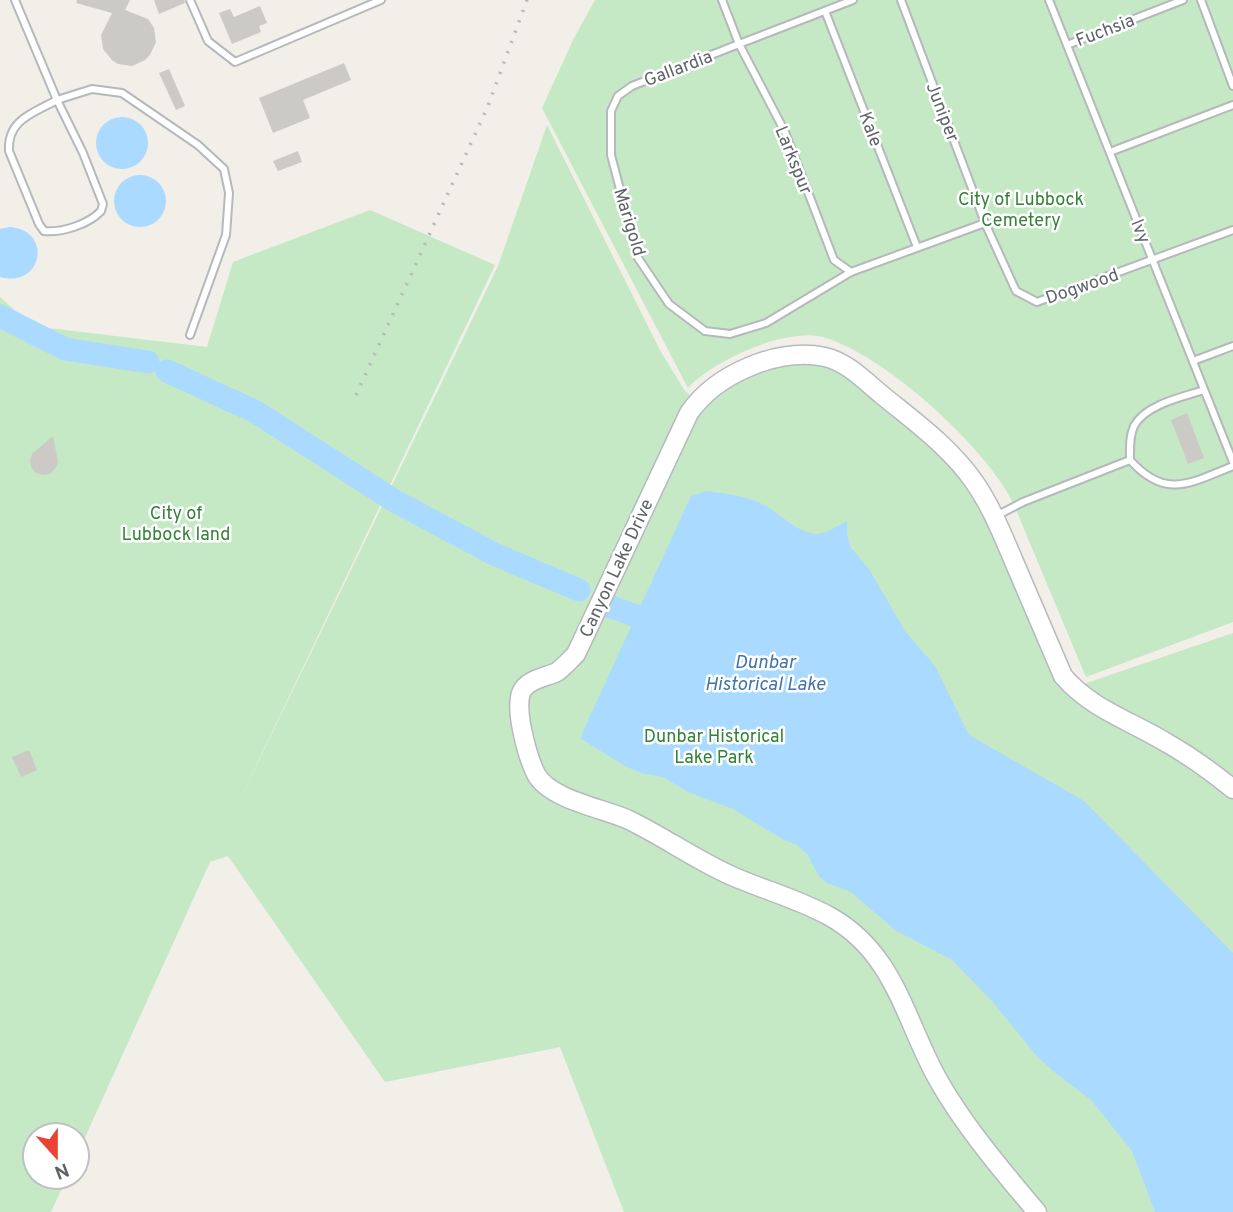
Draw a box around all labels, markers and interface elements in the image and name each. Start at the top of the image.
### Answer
street label: Fuchsia [1073,10,1138,53]
street label: Gallardia [641,46,716,93]
street label: Juniper [920,79,963,146]
street label: Kale [853,109,887,150]
street label: Larkspur [769,123,817,198]
street label: Marigold [607,186,650,259]
park label: City of Lubbock Cemetery [958,189,1084,233]
street label: Ivy [1124,216,1155,247]
street label: Dogwood [1043,264,1122,311]
street label: Canyon Lake Drive [575,496,660,642]
park label: City of Lubbock land [122,503,230,547]
water label: Dunbar Historical Lake [705,651,826,697]
park label: Dunbar Historical Lake Park [644,726,784,770]
north arrow [21,1121,91,1191]
text: N [51,1156,72,1184]

